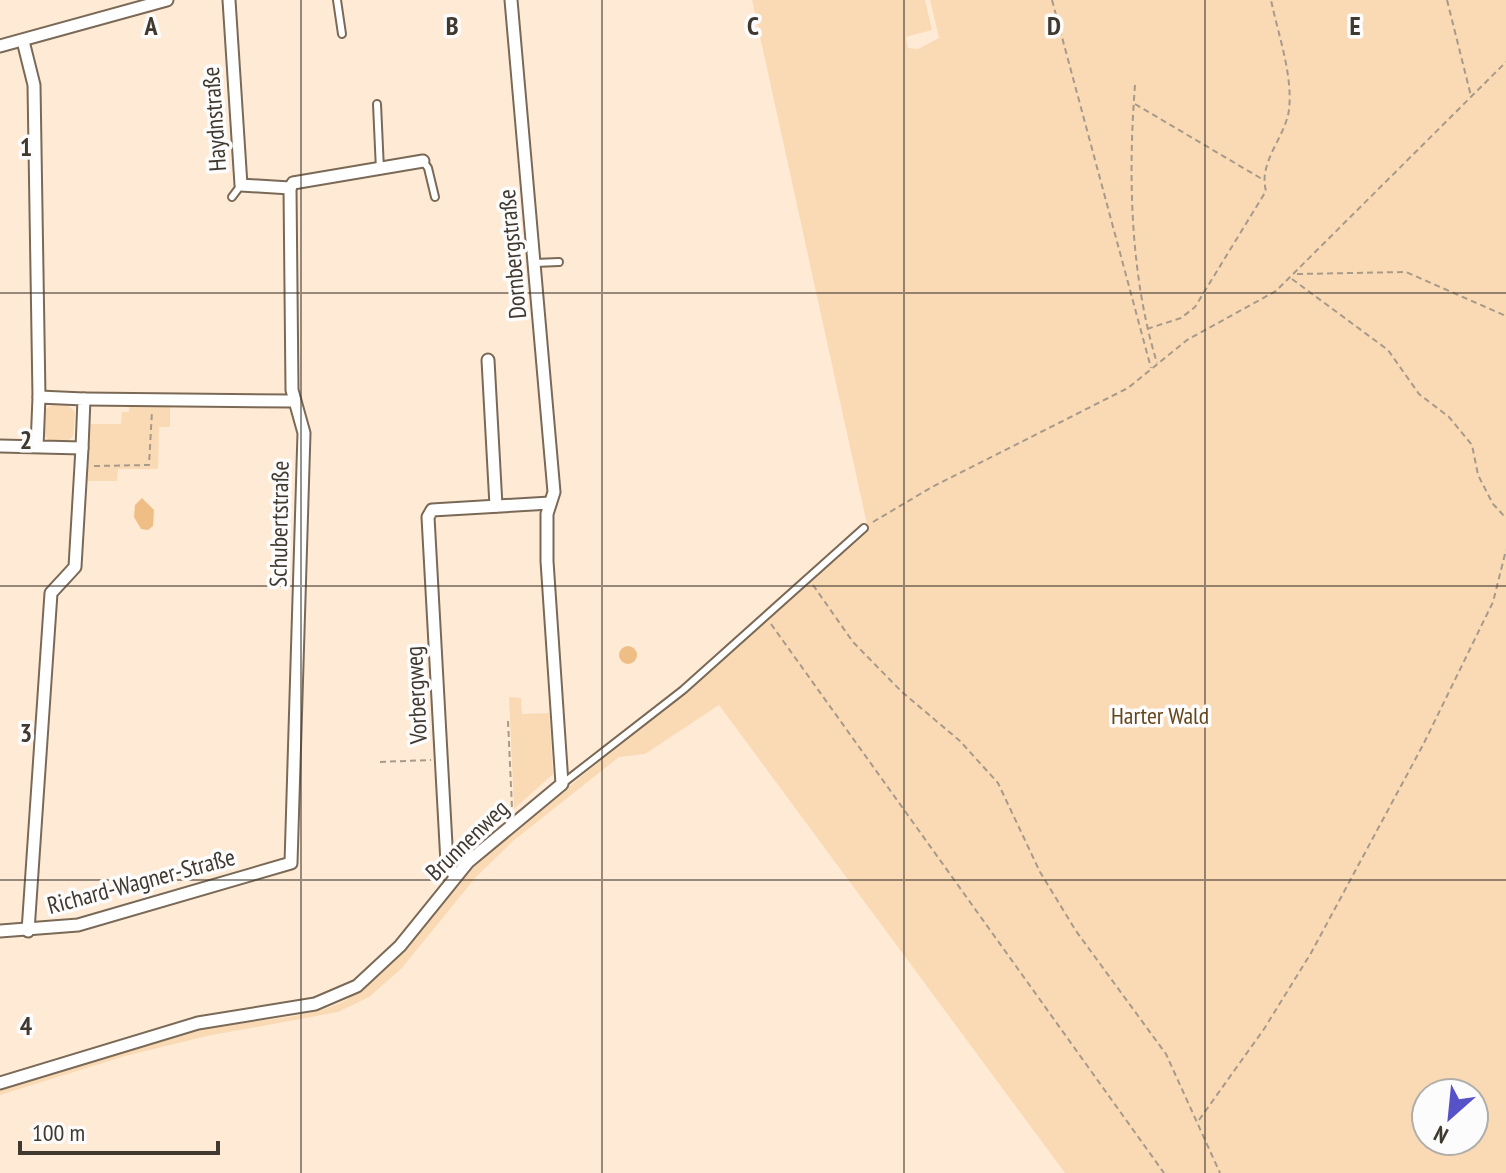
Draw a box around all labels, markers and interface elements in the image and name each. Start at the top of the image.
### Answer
text: A [143,9,158,42]
text: B [446,9,459,42]
text: C [747,9,759,42]
text: D [1047,9,1061,42]
text: E [1349,9,1361,42]
street label: Haydnstraße [195,66,233,172]
text: 1 [20,130,32,163]
street label: Dornbergstraße [491,188,533,320]
text: 2 [20,423,32,456]
street label: Schubertstraße [262,461,296,587]
street label: Vorbergweg [398,645,434,746]
park label: Harter Wald [1111,700,1209,731]
text: 3 [20,716,32,749]
street label: Brunnenweg [419,793,515,887]
street label: Richard-Wagner-Straße [44,841,238,921]
text: 4 [20,1009,33,1042]
north arrow [1410,1077,1490,1157]
scale bar [20,1105,218,1155]
text: 100 m [32,1117,85,1148]
text: N [1429,1120,1453,1150]

